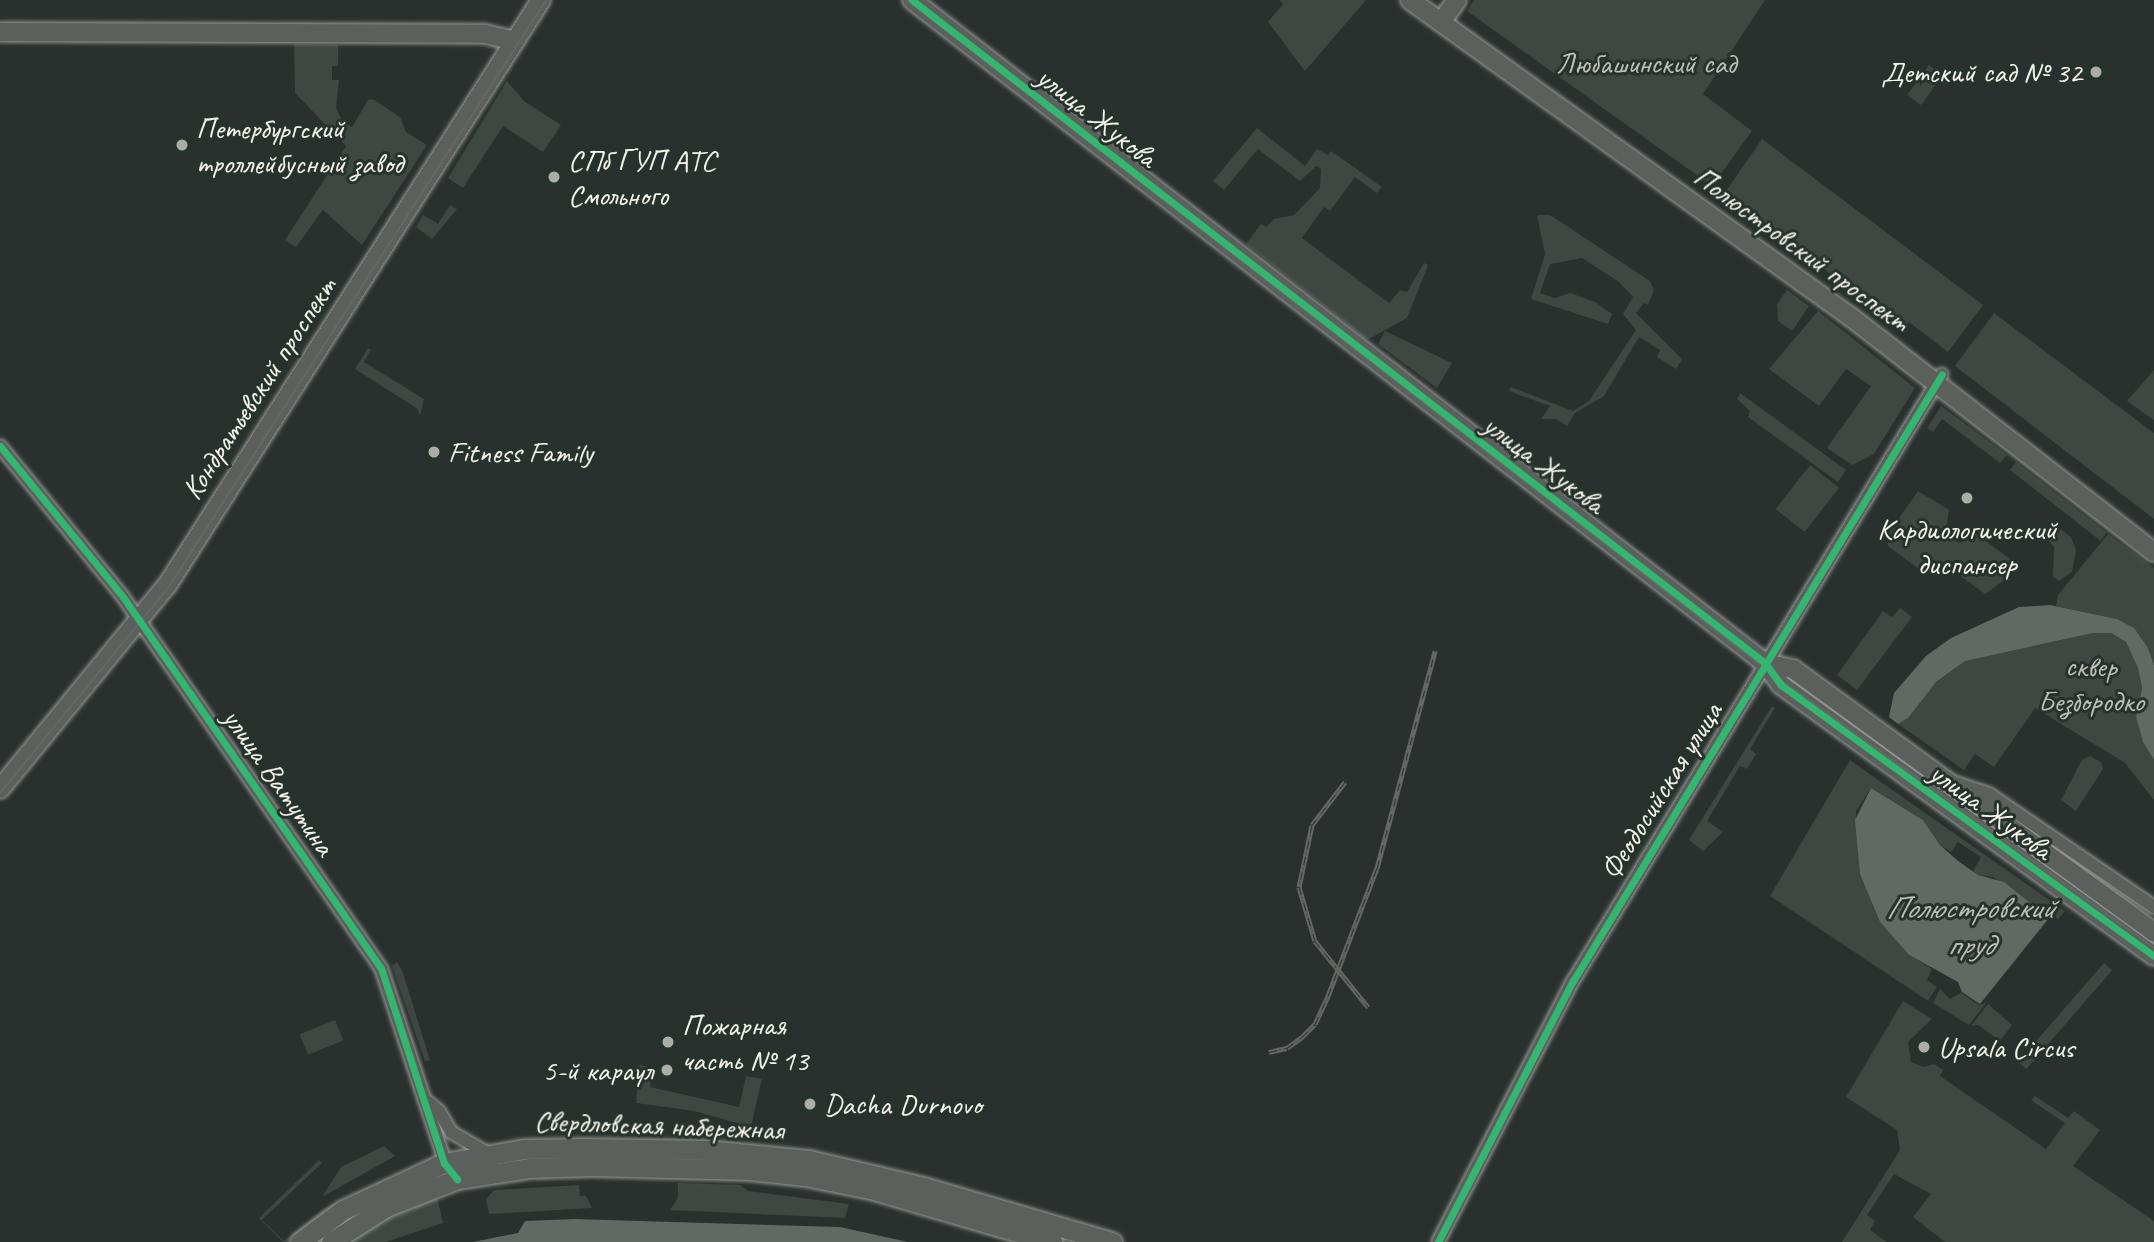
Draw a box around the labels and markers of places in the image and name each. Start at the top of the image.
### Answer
place label: Детский сад № 32 [1881,54,2082,90]
marker: Детский сад № 32 [2088,64,2104,80]
place label: Петербургский троллейбусный завод [196,110,403,180]
marker: Петербургский троллейбусный завод [174,137,190,153]
place label: СПб ГУП АТС Смольного [568,142,713,212]
marker: СПб ГУП АТС Смольного [546,169,562,185]
place label: Fitness Family [448,434,592,470]
marker: Fitness Family [426,444,442,460]
marker: Кардиологический диспансер [1957,488,1977,508]
place label: Кардиологический диспансер [1877,511,2057,582]
place label: Пожарная часть № 13 [682,1007,808,1078]
place label: Upsala Circus [1938,1029,2074,1065]
marker: Пожарная часть № 13 [660,1034,676,1050]
marker: Upsala Circus [1916,1039,1932,1055]
place label: 5-й караул [543,1052,653,1088]
marker: 5-й караул [659,1062,675,1078]
place label: Dacha Durnovo [824,1086,982,1122]
marker: Dacha Durnovo [802,1096,818,1112]

